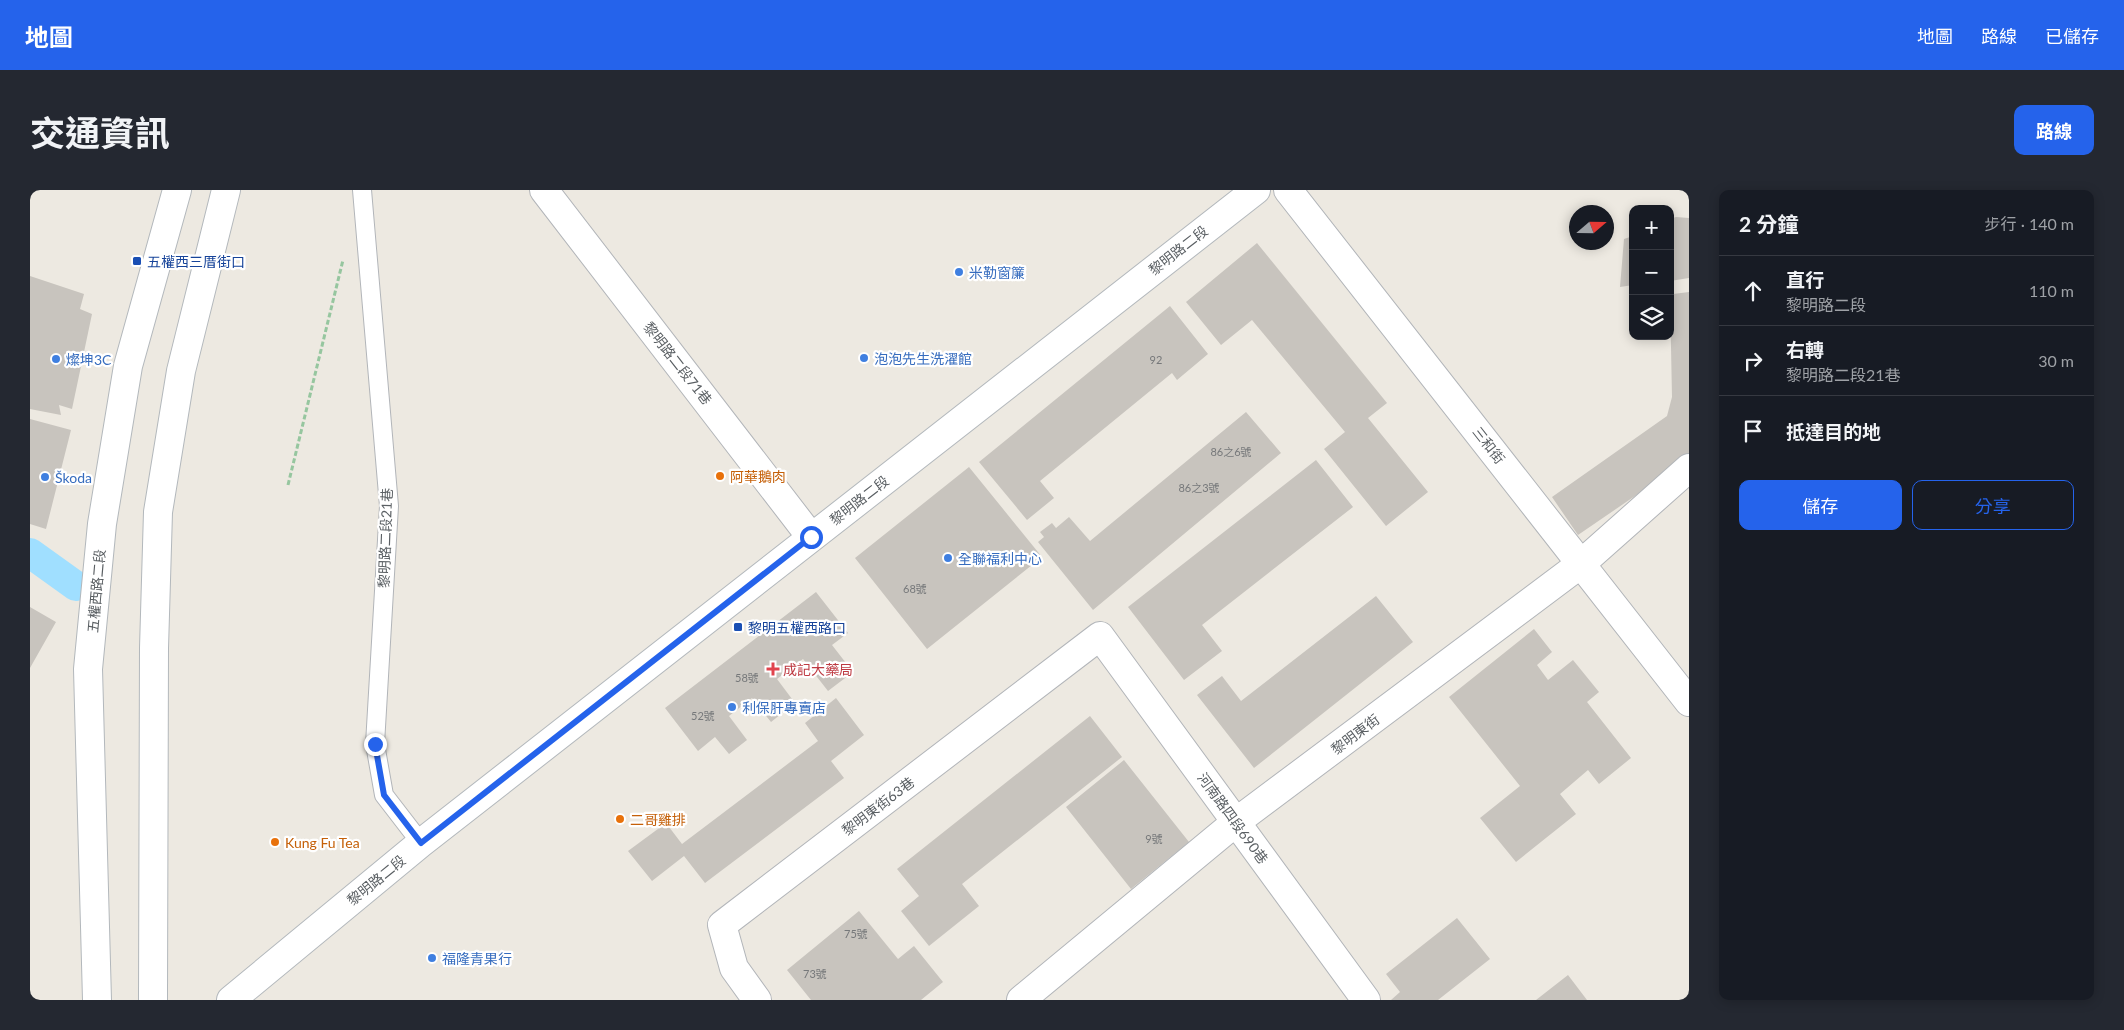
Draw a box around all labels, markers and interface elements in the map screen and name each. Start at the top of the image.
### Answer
text: 地圖 [25,22,73,51]
text: 地圖 [1917,25,1953,47]
text: 路線 [1981,25,2017,47]
text: 已儲存 [2045,25,2099,47]
button: 路線 [2014,105,2094,155]
text: 交通資訊 [30,111,170,153]
north arrow [1569,205,1614,250]
map controls [1629,205,1674,340]
button: + [1629,205,1674,250]
text: 2 分鐘 [1739,211,1798,236]
text: 步行 · 140 m [1985,214,2074,233]
street label: 黎明路二段 [1145,222,1211,278]
button: − [1629,250,1674,295]
place label: 五權西三厝街口 [147,253,245,270]
marker: 五權西三厝街口 [131,255,143,267]
place label: 米勒窗簾 [969,264,1025,281]
marker: 米勒窗簾 [953,266,965,278]
text: 直行 [1786,268,1824,291]
icon: ahead [1739,277,1767,305]
text: 110 m [2029,281,2074,300]
button: layers [1629,295,1674,340]
text: 黎明路二段 [1786,295,1866,314]
street label: 黎明路二段71巷 [640,318,716,408]
text: 右轉 [1786,338,1824,361]
icon: right [1739,347,1767,375]
place label: 泡泡先生洗濯館 [874,350,972,367]
place label: 燦坤3C [66,351,112,368]
text: 30 m [2038,351,2074,370]
marker: 泡泡先生洗濯館 [858,352,870,364]
marker: 燦坤3C [50,353,62,365]
house number: 92 [1150,353,1162,366]
text: 黎明路二段21巷 [1786,365,1901,384]
icon: arrive [1739,417,1767,445]
text: 抵達目的地 [1786,420,1881,443]
street label: 三和街 [1469,423,1509,467]
house number: 86之6號 [1210,445,1252,458]
place label: 阿華鵝肉 [730,468,786,485]
place label: Škoda [55,469,92,486]
marker: 阿華鵝肉 [714,470,726,482]
marker: Škoda [39,471,51,483]
street label: 黎明路二段 [826,472,892,528]
button: 儲存 [1739,480,1902,530]
button: 分享 [1912,480,2074,530]
house number: 86之3號 [1178,481,1220,494]
street label: 黎明路二段21巷 [375,488,395,588]
route start [800,526,823,549]
street label: 五權西路二段 [84,548,108,634]
place label: 全聯福利中心 [958,550,1042,567]
marker: 全聯福利中心 [942,552,954,564]
house number: 68號 [903,582,927,595]
place label: 黎明五權西路口 [748,619,846,636]
marker: 黎明五權西路口 [732,621,744,633]
place label: 成記大藥局 [783,661,853,678]
marker: 成記大藥局 [767,663,779,675]
house number: 58號 [735,671,759,684]
place label: 利保肝專賣店 [742,699,826,716]
marker: 利保肝專賣店 [726,701,738,713]
house number: 52號 [691,709,715,722]
street label: 黎明東街 [1328,710,1382,758]
route end [364,733,387,756]
street label: 河南路四段690巷 [1194,769,1272,867]
street label: 黎明東街63巷 [838,773,918,839]
place label: 二哥雞排 [630,811,686,828]
marker: 二哥雞排 [614,813,626,825]
house number: 9號 [1145,832,1163,845]
place label: Kung Fu Tea [285,834,360,851]
marker: Kung Fu Tea [269,836,281,848]
street label: 黎明路二段 [343,851,409,909]
house number: 75號 [844,927,868,940]
place label: 福隆青果行 [442,950,512,967]
marker: 福隆青果行 [426,952,438,964]
house number: 73號 [803,967,827,980]

